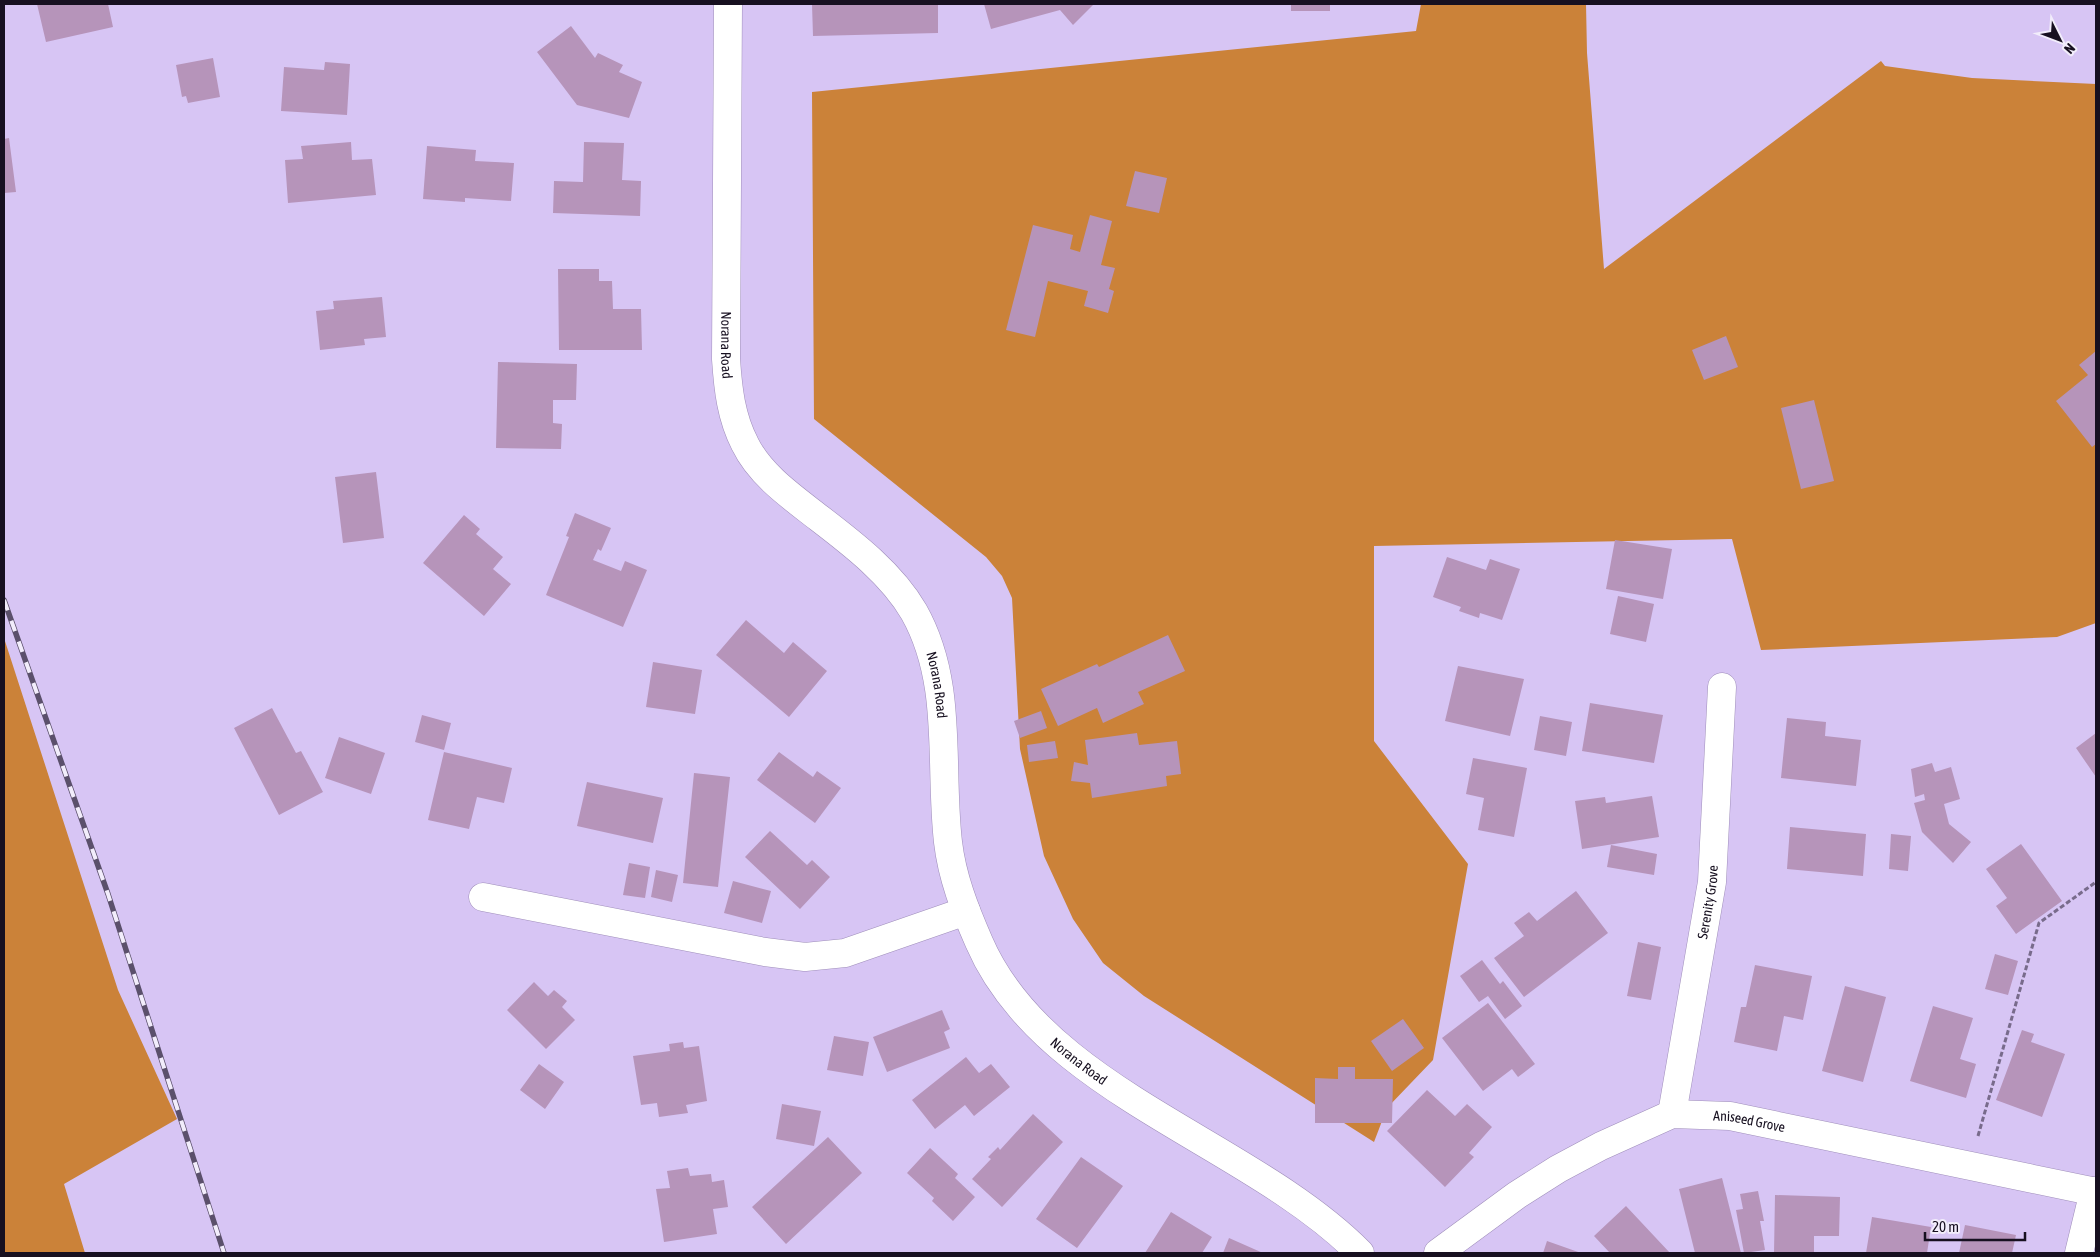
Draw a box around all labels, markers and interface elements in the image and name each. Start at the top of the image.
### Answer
north arrow [2035,15,2085,65]
text: N [2061,40,2078,57]
street label: Norana Road [718,311,736,379]
street label: Norana Road [923,650,950,719]
street label: Serenity Grove [1694,865,1721,940]
street label: Norana Road [1047,1034,1110,1088]
street label: Aniseed Grove [1713,1107,1787,1135]
scale bar [1925,1210,2025,1242]
text: 20 m [1932,1218,1959,1235]

